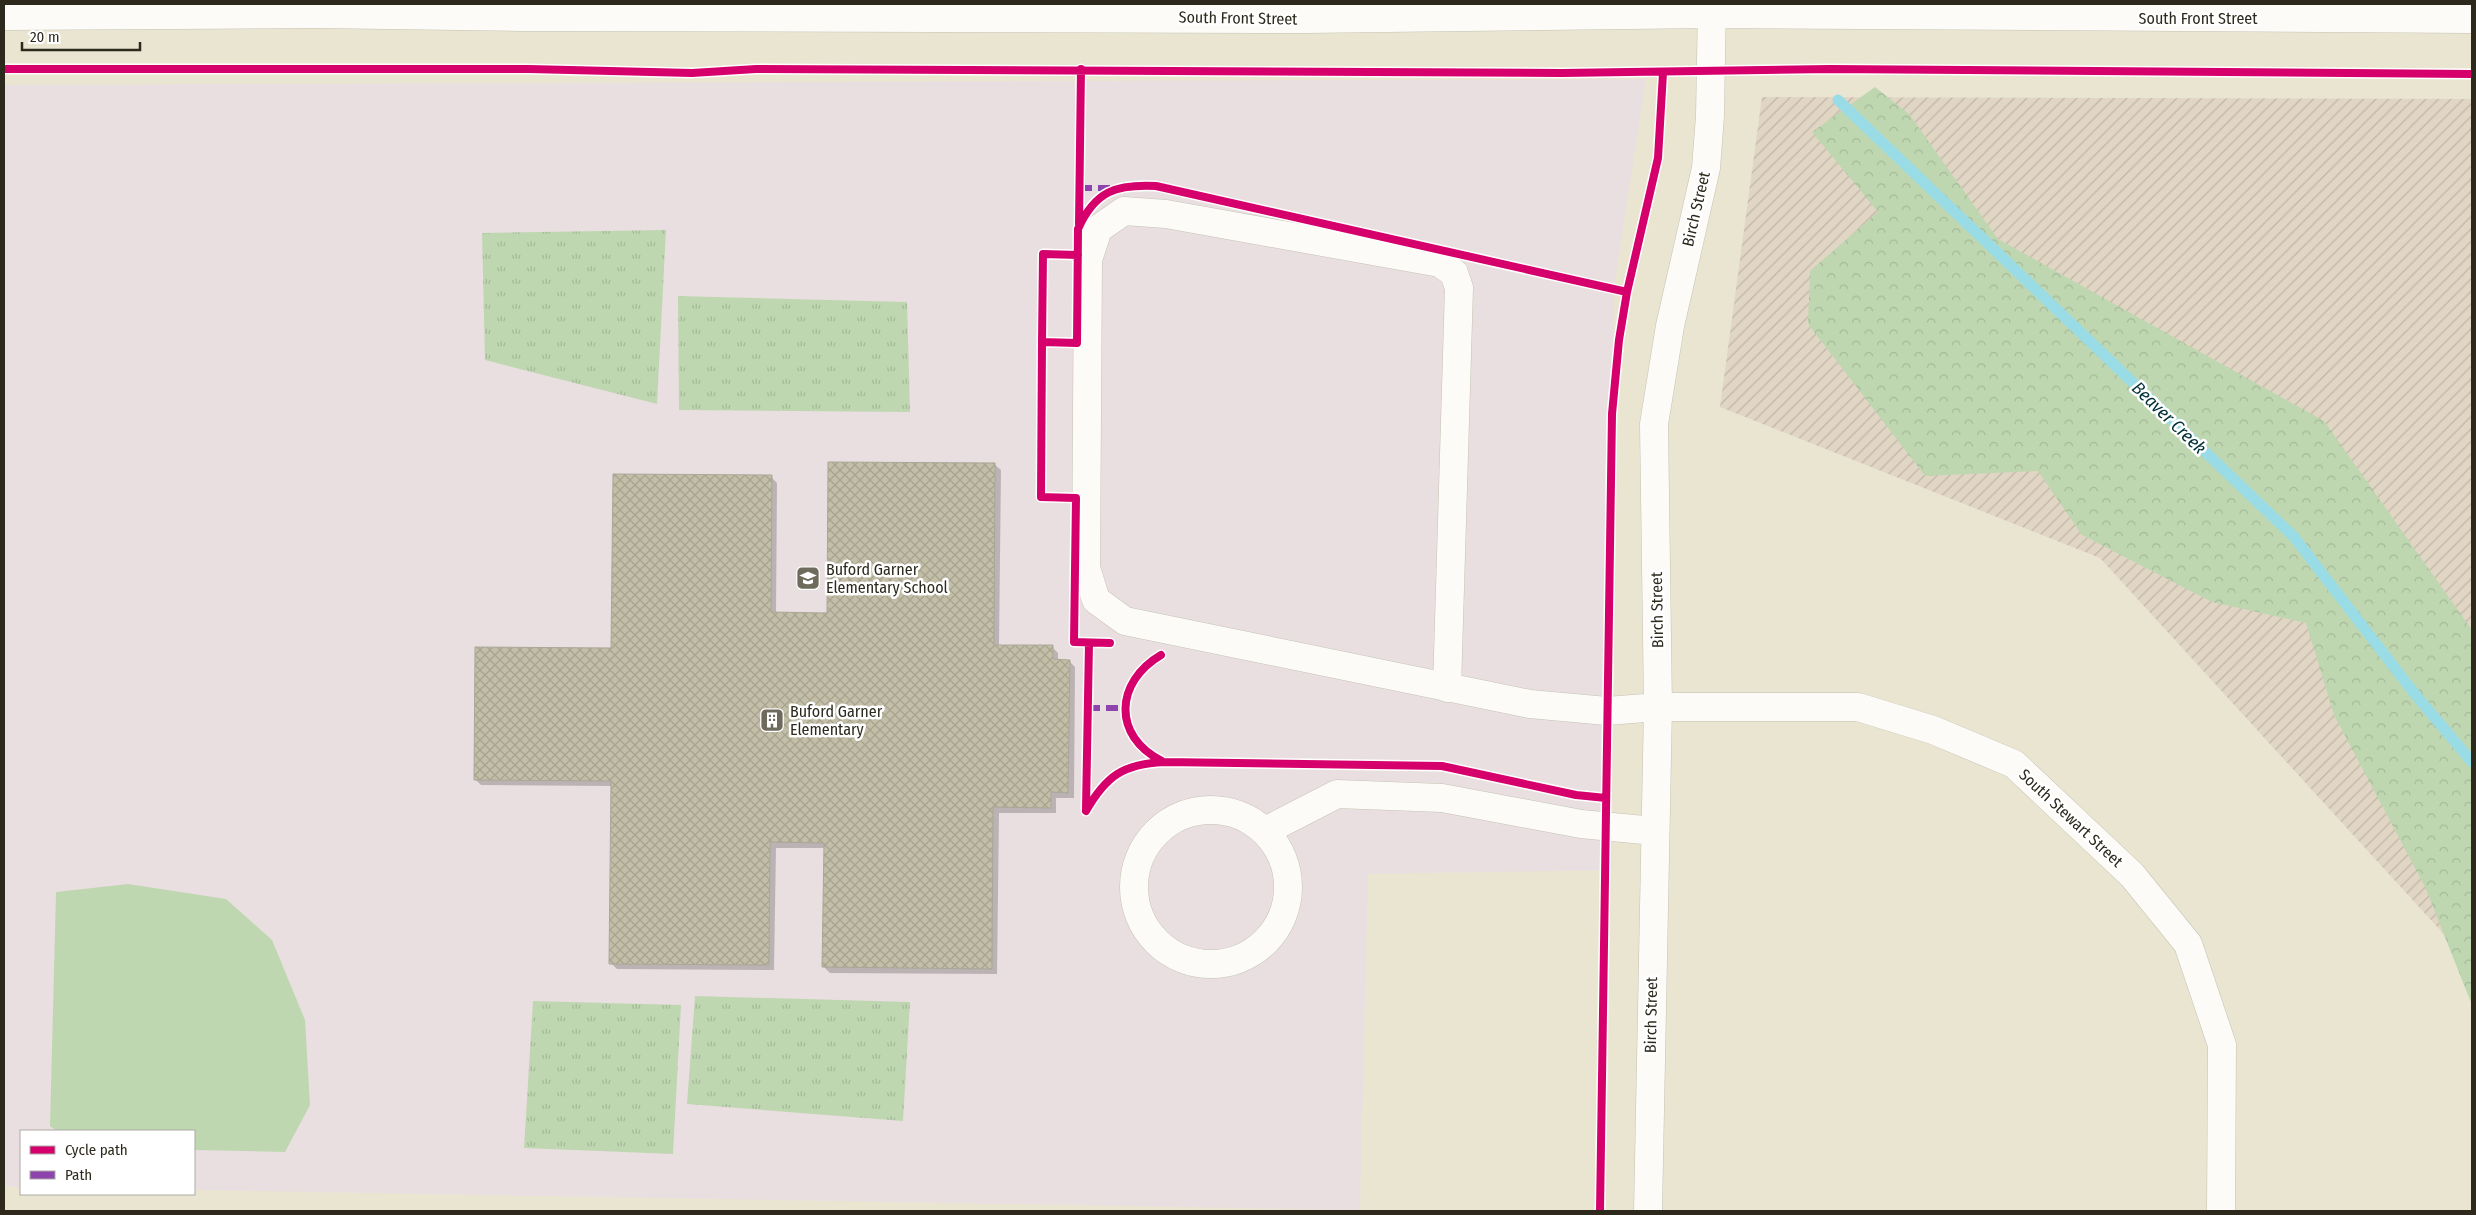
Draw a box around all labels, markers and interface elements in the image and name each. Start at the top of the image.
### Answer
street label: South Front Street [1178,7,1298,29]
street label: South Front Street [2139,9,2258,28]
scale bar [22,20,140,52]
text: 20 m [30,28,60,46]
street label: Birch Street [1678,169,1714,248]
water label: Beaver Creek [2127,377,2211,459]
place label: Buford Garner Elementary School [826,560,948,597]
school or university icon: Buford Garner Elementary School [795,565,821,591]
street label: Birch Street [1647,571,1667,648]
place label: Buford Garner Elementary [790,702,883,739]
building icon: Buford Garner Elementary [759,707,785,733]
street label: South Stewart Street [2015,765,2127,872]
street label: Birch Street [1641,976,1661,1053]
legend [20,1130,195,1195]
text: Cycle path [65,1141,128,1159]
text: Path [65,1166,92,1184]

